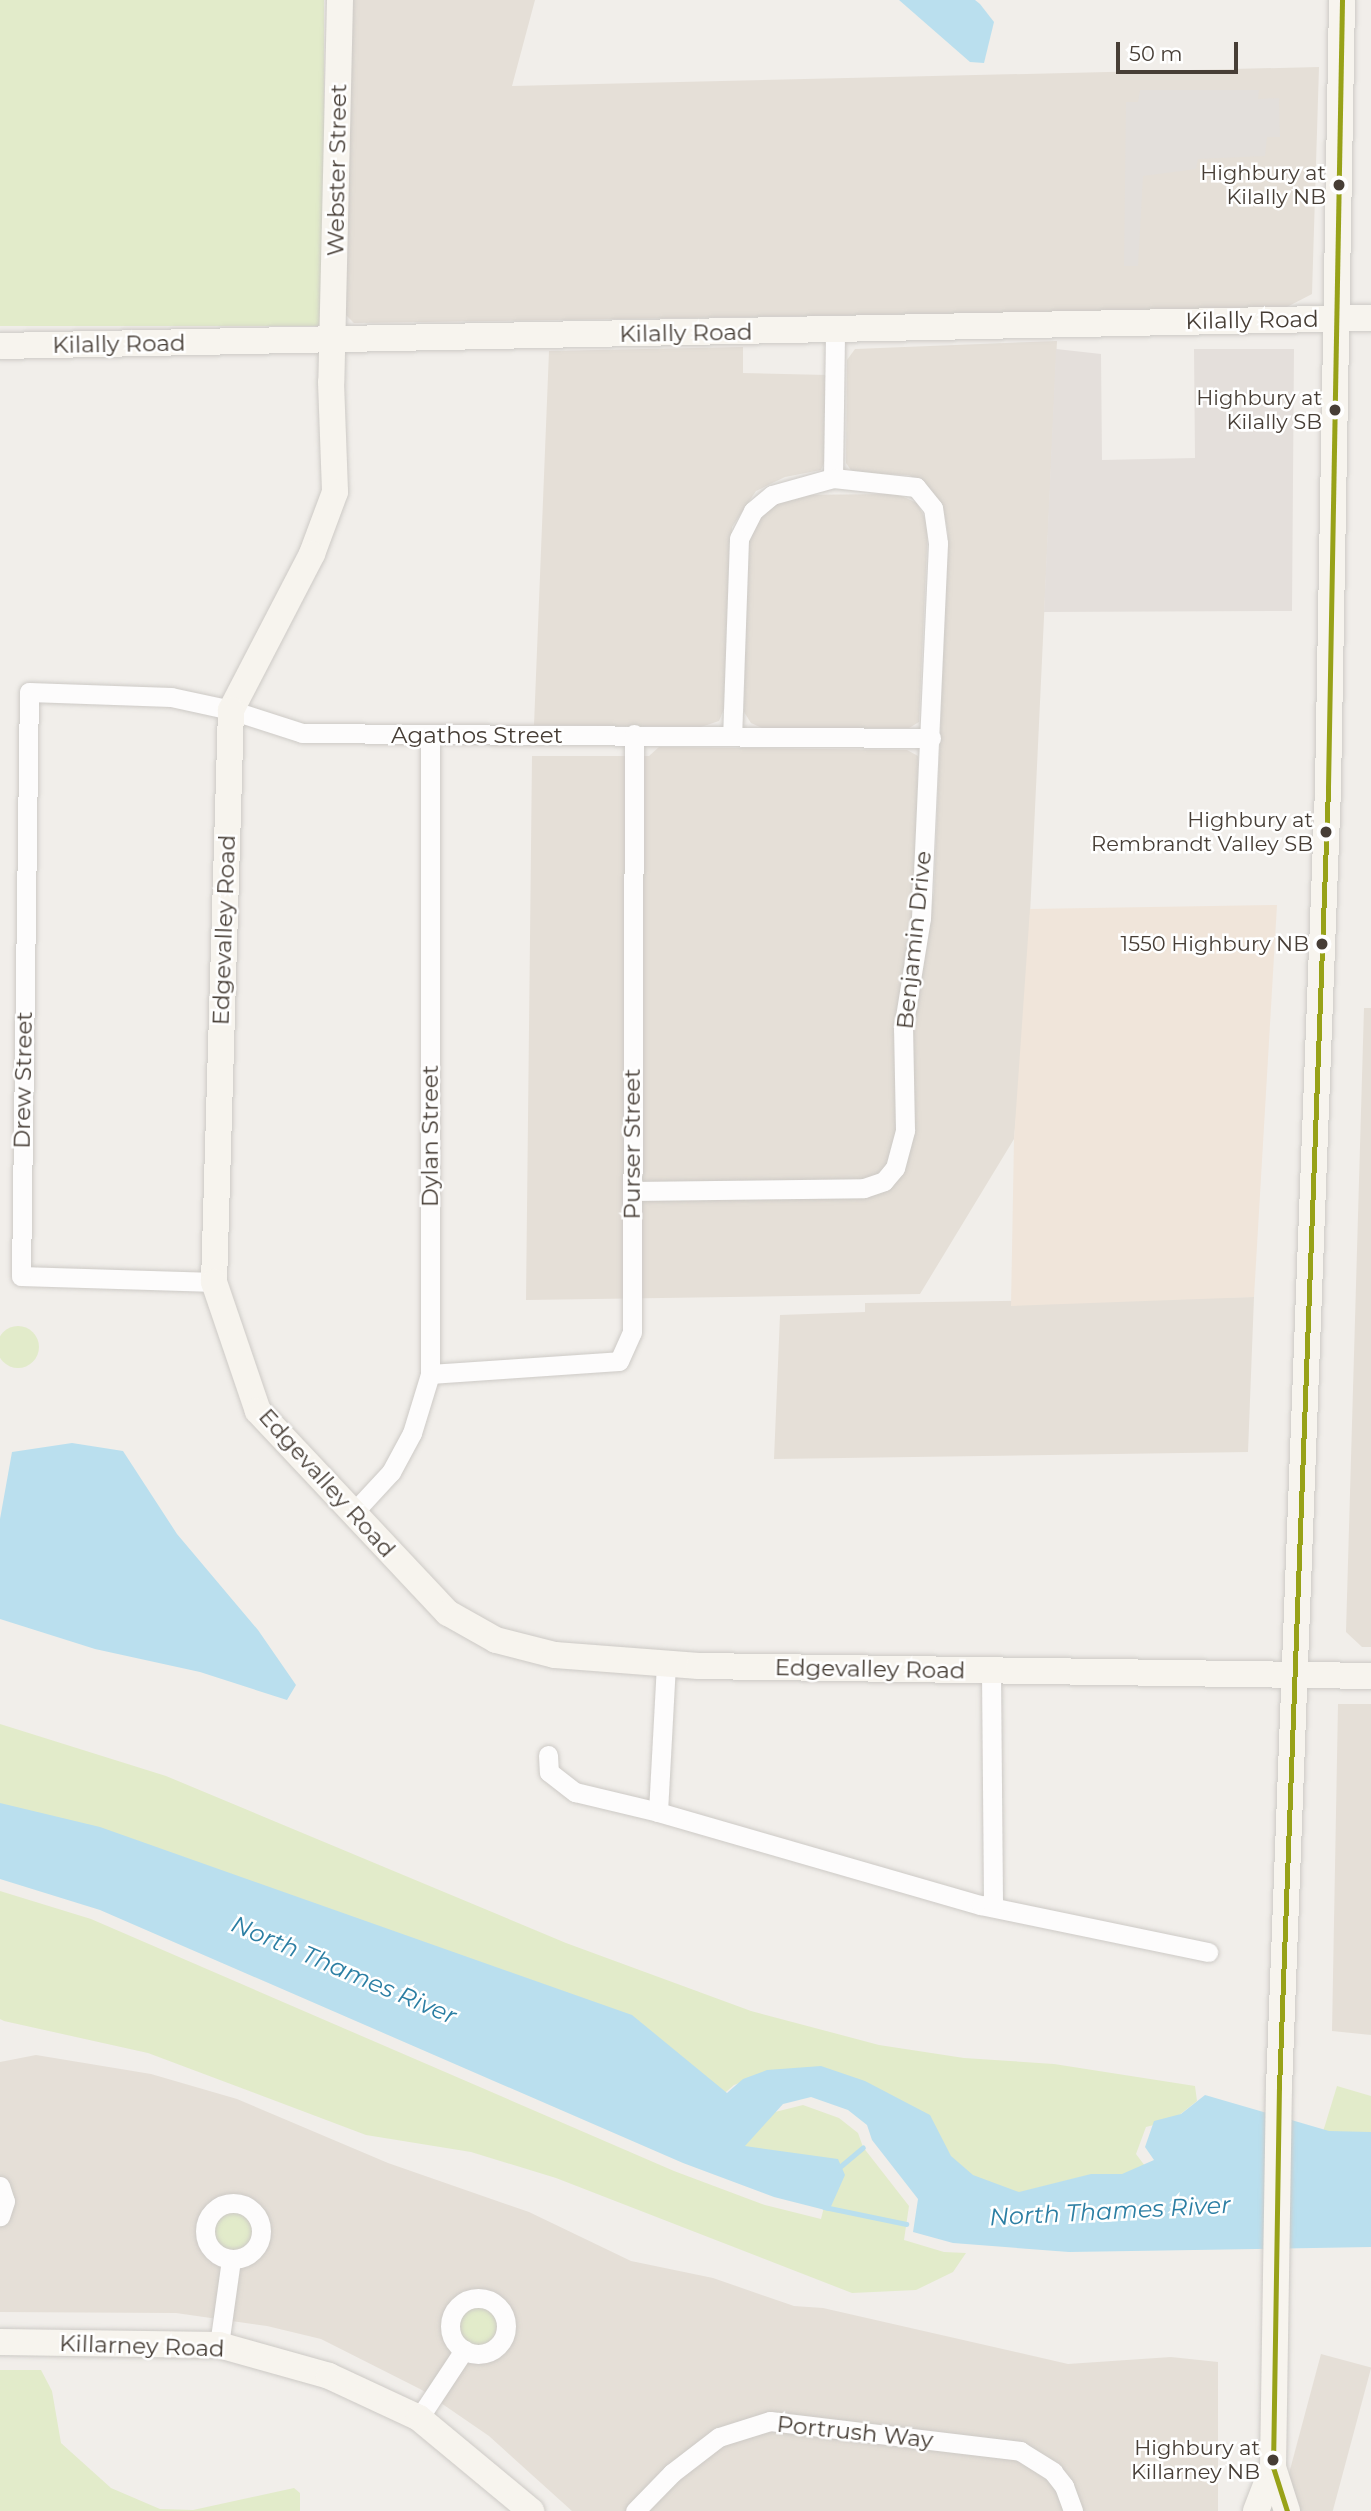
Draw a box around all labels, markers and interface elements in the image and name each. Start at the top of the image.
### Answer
scale bar [1119,28,1242,72]
text: 50 m [1129,41,1183,66]
street label: Webster Street [322,83,352,257]
place label: Highbury at Kilally NB [1200,160,1326,210]
marker: Highbury at Kilally NB [1332,178,1346,192]
street label: Kilally Road [1185,305,1319,335]
street label: Kilally Road [619,318,753,348]
street label: Kilally Road [52,329,186,359]
place label: Highbury at Kilally SB [1196,385,1322,435]
marker: Highbury at Kilally SB [1328,403,1342,417]
street label: Agathos Street [391,721,563,749]
place label: Highbury at Rembrandt Valley SB [1091,807,1313,857]
marker: Highbury at Rembrandt Valley SB [1319,825,1333,839]
street label: Edgevalley Road [207,834,241,1026]
street label: Benjamin Drive [891,850,937,1030]
place label: 1550 Highbury NB [1121,931,1309,957]
marker: 1550 Highbury NB [1315,937,1329,951]
street label: Drew Street [8,1011,38,1149]
street label: Dylan Street [416,1065,444,1207]
street label: Purser Street [618,1068,646,1220]
street label: Edgevalley Road [253,1403,401,1563]
street label: Edgevalley Road [774,1654,966,1684]
water label: North Thames River [227,1910,461,2030]
water label: North Thames River [989,2190,1231,2232]
street label: Killarney Road [59,2329,225,2363]
street label: Portrush Way [776,2410,934,2454]
place label: Highbury at Killarney NB [1131,2435,1260,2485]
marker: Highbury at Killarney NB [1266,2453,1280,2467]

